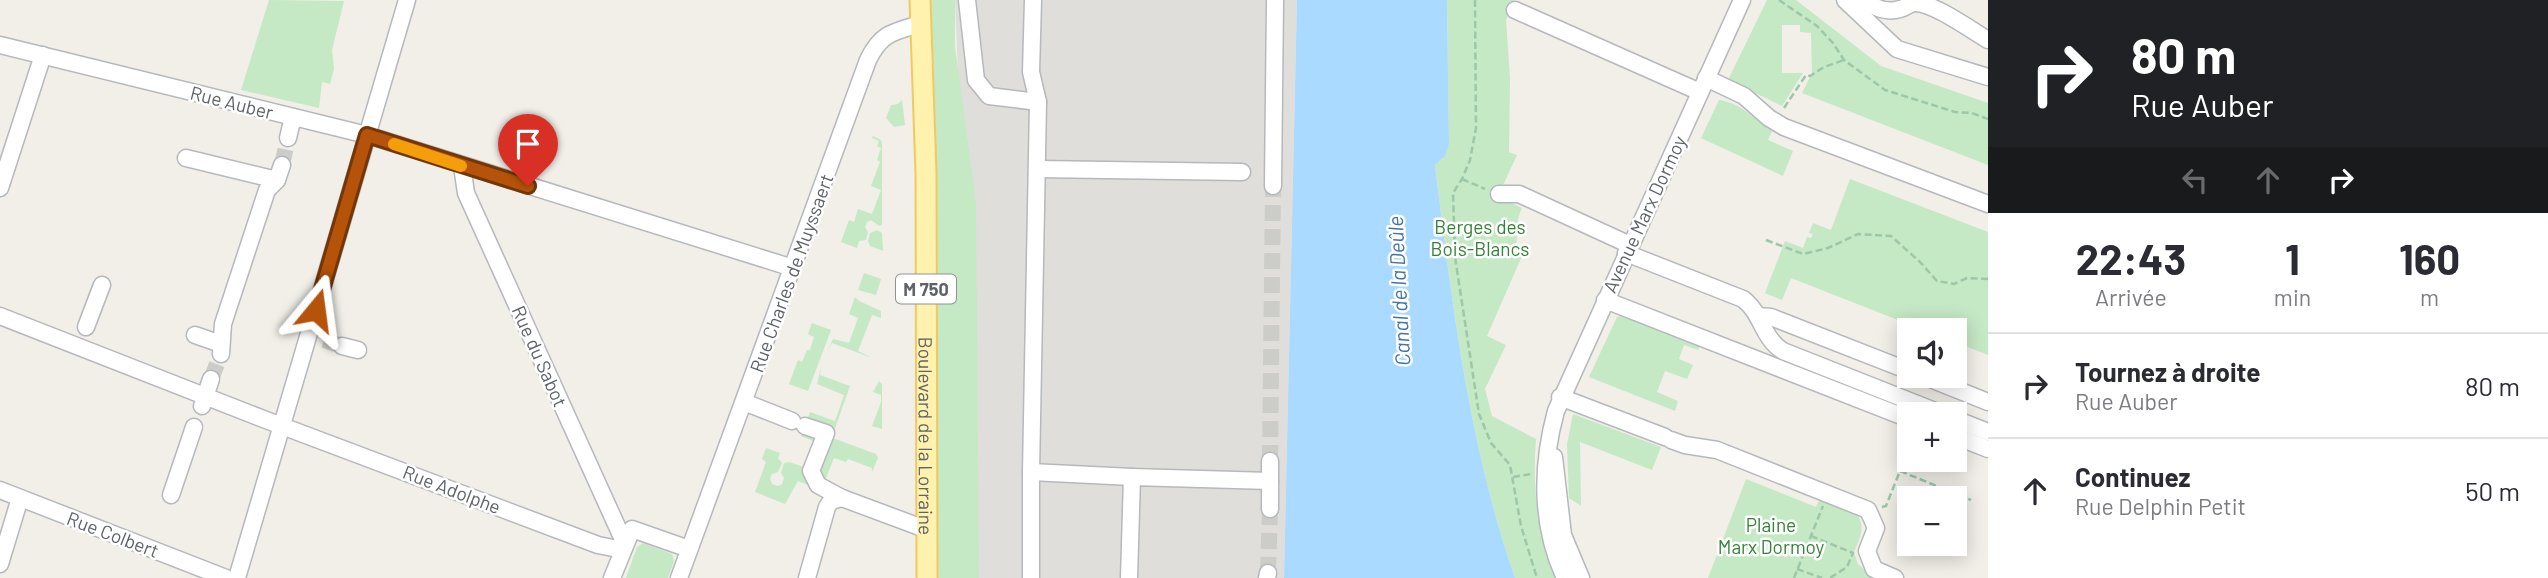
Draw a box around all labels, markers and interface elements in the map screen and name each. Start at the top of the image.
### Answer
text: 80 m [2131,25,2236,84]
icon: right [2016,28,2107,119]
street label: Rue Auber [188,81,276,123]
text: Rue Auber [2131,85,2274,123]
pin [498,114,558,186]
icon: arrive [509,125,547,163]
street label: Avenue Marx Dormoy [1598,132,1691,296]
icon: left [2176,161,2214,199]
icon: ahead [2249,161,2287,199]
icon: right [2322,161,2360,199]
street label: Rue Charles de Muyssaert [744,171,838,375]
water label: Canal de la Deûle [1382,215,1414,367]
park label: Berges des Bois-Blancs [1431,215,1529,260]
text: 22:43 [2076,233,2186,283]
text: 1 [2285,233,2300,283]
text: 160 [2399,233,2460,283]
position arrow [279,273,353,347]
road number: M 750 [896,274,956,304]
text: Arrivée [2095,283,2167,311]
text: min [2274,283,2311,311]
text: m [2420,283,2439,311]
street label: Rue du Sabot [507,302,573,410]
map controls [1897,318,1967,556]
button: sound [1897,318,1967,388]
street label: Boulevard de la Lorraine [915,337,938,535]
text: Tournez à droite [2075,356,2260,387]
icon: right [2016,367,2054,405]
text: 80 m [2465,370,2520,401]
text: Rue Auber [2075,387,2178,415]
button: + [1897,402,1967,472]
street label: Rue Adolphe [400,460,504,518]
text: Continuez [2075,461,2191,492]
icon: ahead [2016,472,2054,510]
text: 50 m [2465,475,2520,506]
button: − [1897,486,1967,556]
text: Rue Delphin Petit [2075,492,2246,520]
street label: Rue Colbert [64,506,162,562]
park label: Plaine Marx Dormoy [1718,513,1824,558]

